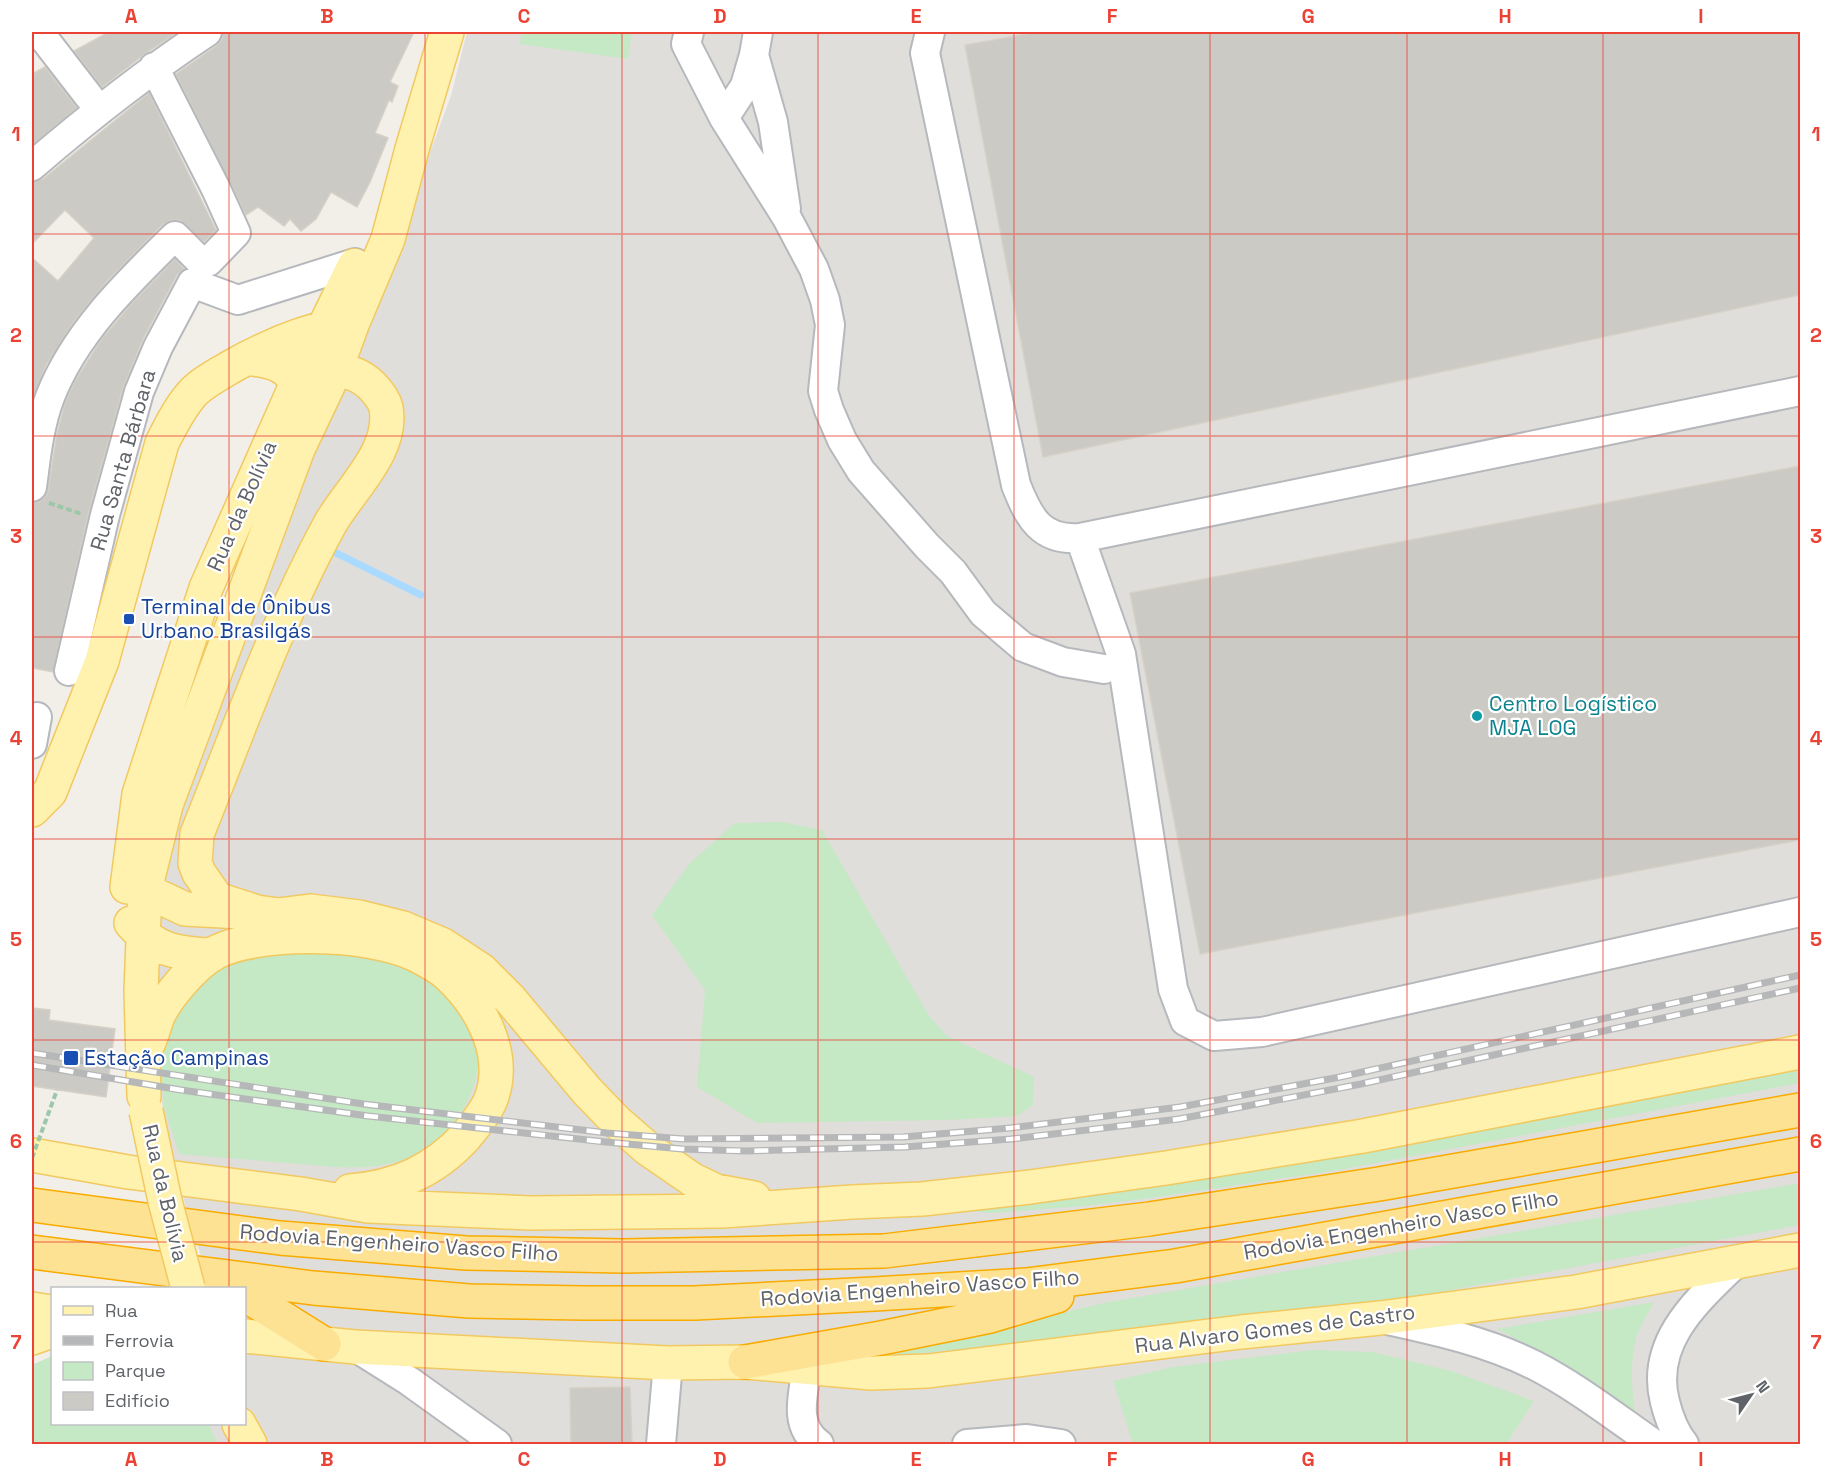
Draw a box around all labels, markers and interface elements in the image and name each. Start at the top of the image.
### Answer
text: A [125,3,138,29]
text: B [320,3,334,29]
text: C [518,3,531,29]
text: D [713,3,727,29]
text: E [910,3,922,29]
text: F [1107,3,1118,29]
text: G [1301,3,1315,29]
text: H [1498,3,1512,29]
text: I [1698,3,1704,29]
text: 1 [11,121,21,147]
text: 1 [1811,121,1821,147]
text: 2 [10,322,22,348]
text: 2 [1810,322,1822,348]
street label: Rua Santa Bárbara [84,366,161,554]
street label: Rua da Bolívia [201,436,282,575]
text: 3 [10,523,22,549]
text: 3 [1810,523,1822,549]
place label: Terminal de Ônibus Urbano Brasilgás [141,593,331,644]
marker: Terminal de Ônibus Urbano Brasilgás [122,612,136,626]
place label: Centro Logístico MJA LOG [1489,690,1657,741]
marker: Centro Logístico MJA LOG [1470,709,1484,723]
text: 4 [10,725,23,751]
text: 4 [1810,725,1823,751]
text: 5 [10,926,22,952]
text: 5 [1810,926,1822,952]
place label: Estação Campinas [84,1044,269,1071]
marker: Estação Campinas [62,1049,80,1067]
street label: Rua da Bolívia [137,1122,194,1264]
text: 6 [10,1128,22,1154]
text: 6 [1810,1128,1822,1154]
street label: Rodovia Engenheiro Vasco Filho [1241,1183,1561,1266]
street label: Rodovia Engenheiro Vasco Filho [239,1218,559,1267]
street label: Rodovia Engenheiro Vasco Filho [760,1263,1080,1312]
legend [51,1287,246,1425]
street label: Rua Alvaro Gomes de Castro [1133,1298,1417,1359]
text: Rua [105,1299,138,1322]
text: 7 [10,1329,22,1355]
text: Ferrovia [105,1329,174,1352]
text: 7 [1810,1329,1822,1355]
text: Parque [105,1359,166,1382]
north arrow [1721,1365,1781,1425]
text: N [1751,1376,1775,1397]
text: Edifício [105,1389,170,1412]
text: A [125,1446,138,1472]
text: B [320,1446,334,1472]
text: C [518,1446,531,1472]
text: D [713,1446,727,1472]
text: E [910,1446,922,1472]
text: F [1107,1446,1118,1472]
text: G [1301,1446,1315,1472]
text: H [1498,1446,1512,1472]
text: I [1698,1446,1704,1472]

